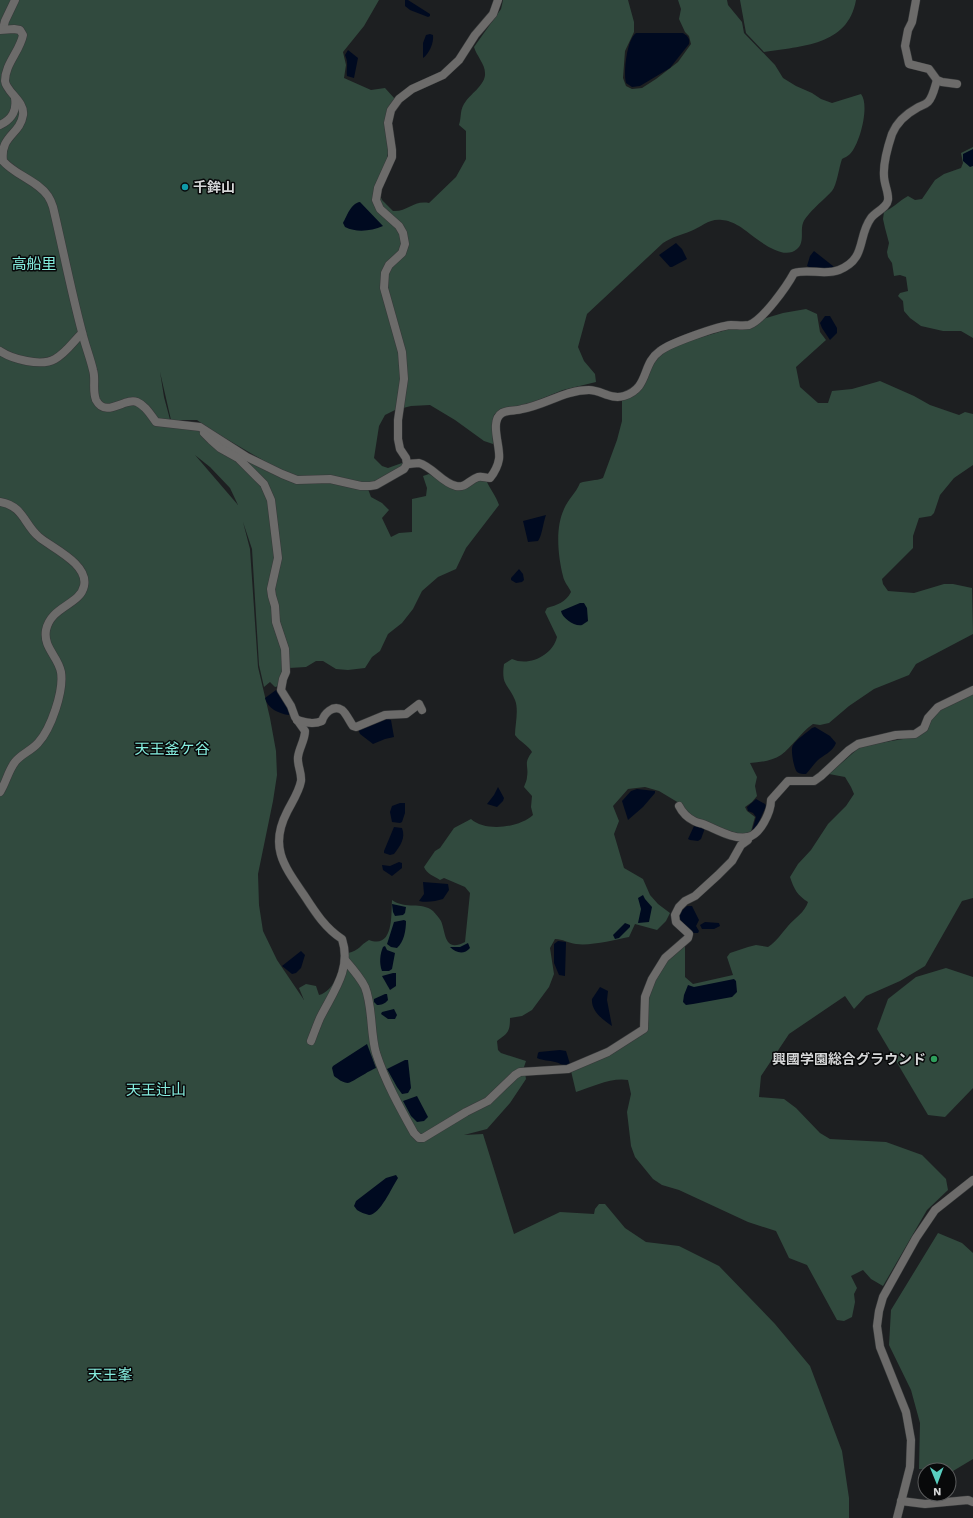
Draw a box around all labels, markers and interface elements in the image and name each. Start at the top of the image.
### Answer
place label: 千鉾山 [193,179,235,195]
marker: 千鉾山 [180,182,190,192]
district label: 高船里 [11,255,57,273]
district label: 天王釜ケ谷 [134,740,210,758]
place label: 興國学園総合グラウンド [772,1051,926,1067]
marker: 興國学園総合グラウンド [929,1054,939,1064]
district label: 天王辻山 [126,1081,186,1099]
district label: 天王峯 [87,1366,133,1384]
north arrow [917,1462,957,1502]
text: N [933,1485,941,1498]

